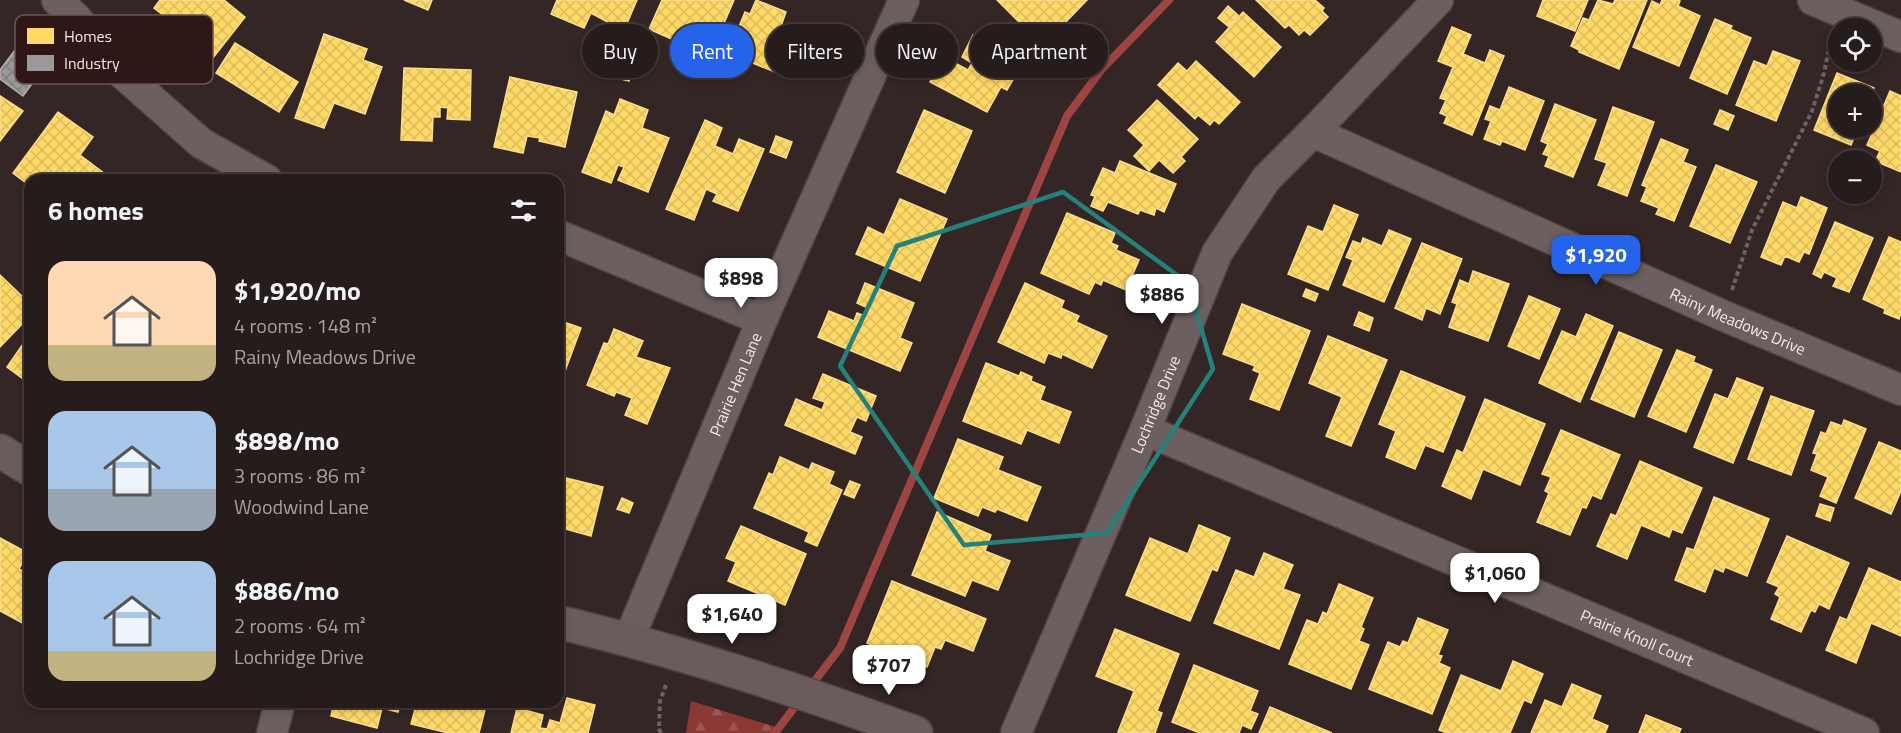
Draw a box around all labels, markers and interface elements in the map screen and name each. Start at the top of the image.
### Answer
legend [15,15,213,84]
map controls [1828,18,1882,204]
button: locate [1828,18,1882,72]
text: Homes [64,24,112,48]
chip: Buy [582,24,658,78]
chip: Rent [670,24,754,78]
chip: Filters [766,24,864,78]
chip: New [876,24,958,78]
chip: Apartment [970,24,1108,78]
text: Industry [64,51,120,75]
button: + [1828,84,1882,138]
button: − [1828,150,1882,204]
text: 6 homes [48,191,144,230]
icon: filters [507,194,540,227]
pin: $1,920 [1547,235,1645,286]
text: $1,920 [1565,239,1627,270]
pin: $898 [705,258,777,309]
text: $898 [719,262,763,293]
text: $1,920/mo [234,271,361,310]
pin: $886 [1126,274,1198,325]
text: $886 [1140,278,1184,309]
street label: Rainy Meadows Drive [1666,281,1809,361]
icon: home [96,285,168,357]
text: 4 rooms · 148 m² [234,310,377,341]
street label: Prairie Hen Lane [703,329,768,440]
text: Rainy Meadows Drive [234,341,416,372]
street label: Lochridge Drive [1124,352,1186,457]
text: $898/mo [234,421,339,460]
icon: home [96,435,168,507]
text: 3 rooms · 86 m² [234,460,366,491]
text: Woodwind Lane [234,491,369,522]
pin: $1,060 [1446,553,1544,604]
text: $1,060 [1464,557,1526,588]
text: $886/mo [234,571,339,610]
icon: home [96,585,168,657]
pin: $1,640 [683,594,781,645]
text: $1,640 [701,598,763,629]
street label: Prairie Knoll Court [1577,603,1698,672]
text: 2 rooms · 64 m² [234,610,366,641]
text: Lochridge Drive [234,641,364,672]
pin: $707 [853,645,925,696]
text: $707 [867,649,911,680]

